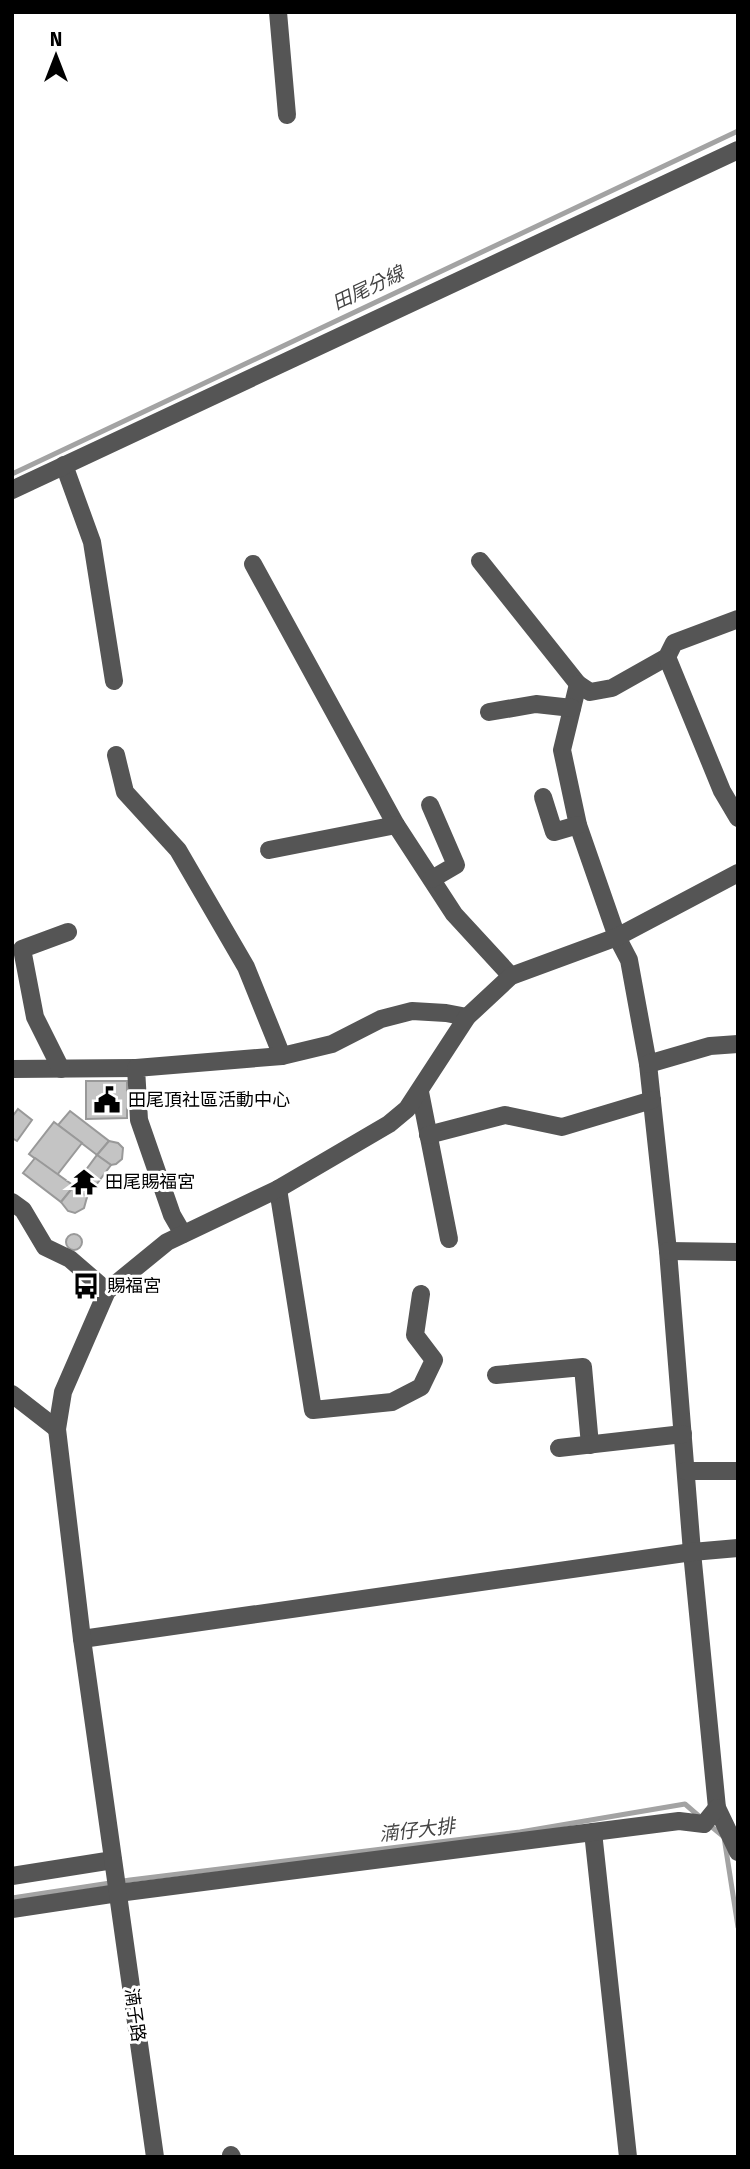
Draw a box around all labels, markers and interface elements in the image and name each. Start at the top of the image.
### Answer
north arrow [21,21,91,91]
text: N [50,28,62,51]
water label: 田尾分線 [329,261,409,314]
public building icon: 田尾頂社區活動中心 [92,1085,122,1115]
place label: 田尾頂社區活動中心 [128,1089,290,1111]
temple icon: 田尾賜福宮 [69,1167,99,1197]
place label: 田尾賜福宮 [105,1171,195,1193]
bus stop icon: 賜福宮 [71,1271,101,1301]
place label: 賜福宮 [107,1275,161,1297]
water label: 湳仔大排 [378,1814,459,1846]
street label: 湳子路 [120,1987,150,2043]

